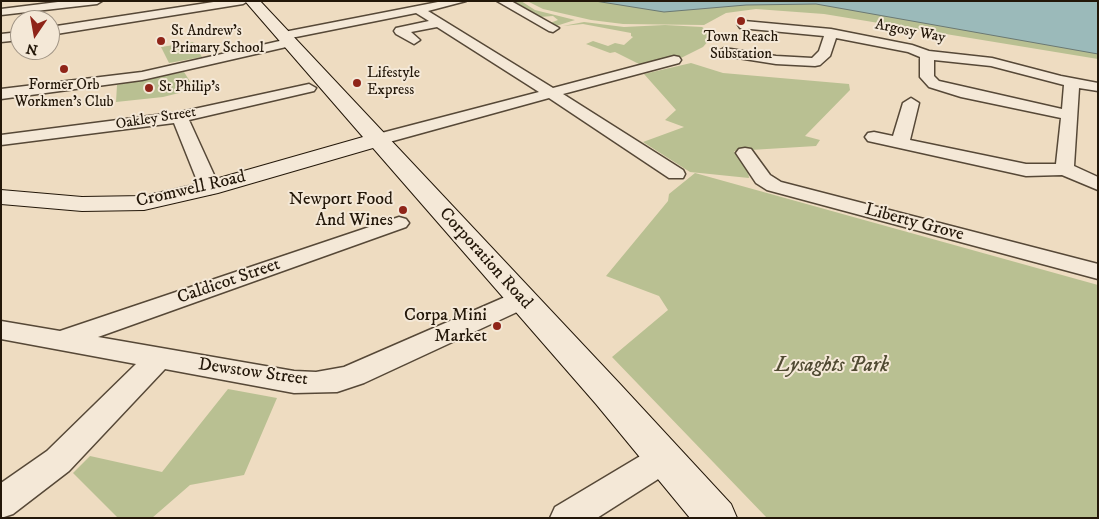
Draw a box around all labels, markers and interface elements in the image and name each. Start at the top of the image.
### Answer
north arrow [10,10,60,60]
marker: Town Reach Substation [735,15,747,27]
street label: Argosy Way [873,16,947,48]
place label: St Andrew's Primary School [171,23,264,58]
place label: Town Reach Substation [704,29,778,64]
marker: St Andrew's Primary School [155,35,167,47]
text: N [25,39,40,59]
marker: Former Orb Workmen's Club [58,63,70,75]
place label: Lifestyle Express [367,65,420,100]
place label: Former Orb Workmen's Club [15,77,113,112]
marker: Lifestyle Express [351,77,363,89]
place label: St Philip's [159,79,220,97]
marker: St Philip's [143,82,155,94]
street label: Oakley Street [115,104,197,134]
street label: Cromwell Road [134,167,248,213]
place label: Newport Food And Wines [289,189,393,232]
street label: Liberty Grove [862,199,966,247]
marker: Newport Food And Wines [397,204,409,216]
street label: Corporation Road [434,204,536,314]
street label: Caldicot Street [175,254,283,310]
place label: Corpa Mini Market [404,305,487,348]
marker: Corpa Mini Market [491,320,503,332]
park label: Lysaghts Park [775,354,889,380]
street label: Dewstow Street [197,355,309,391]

